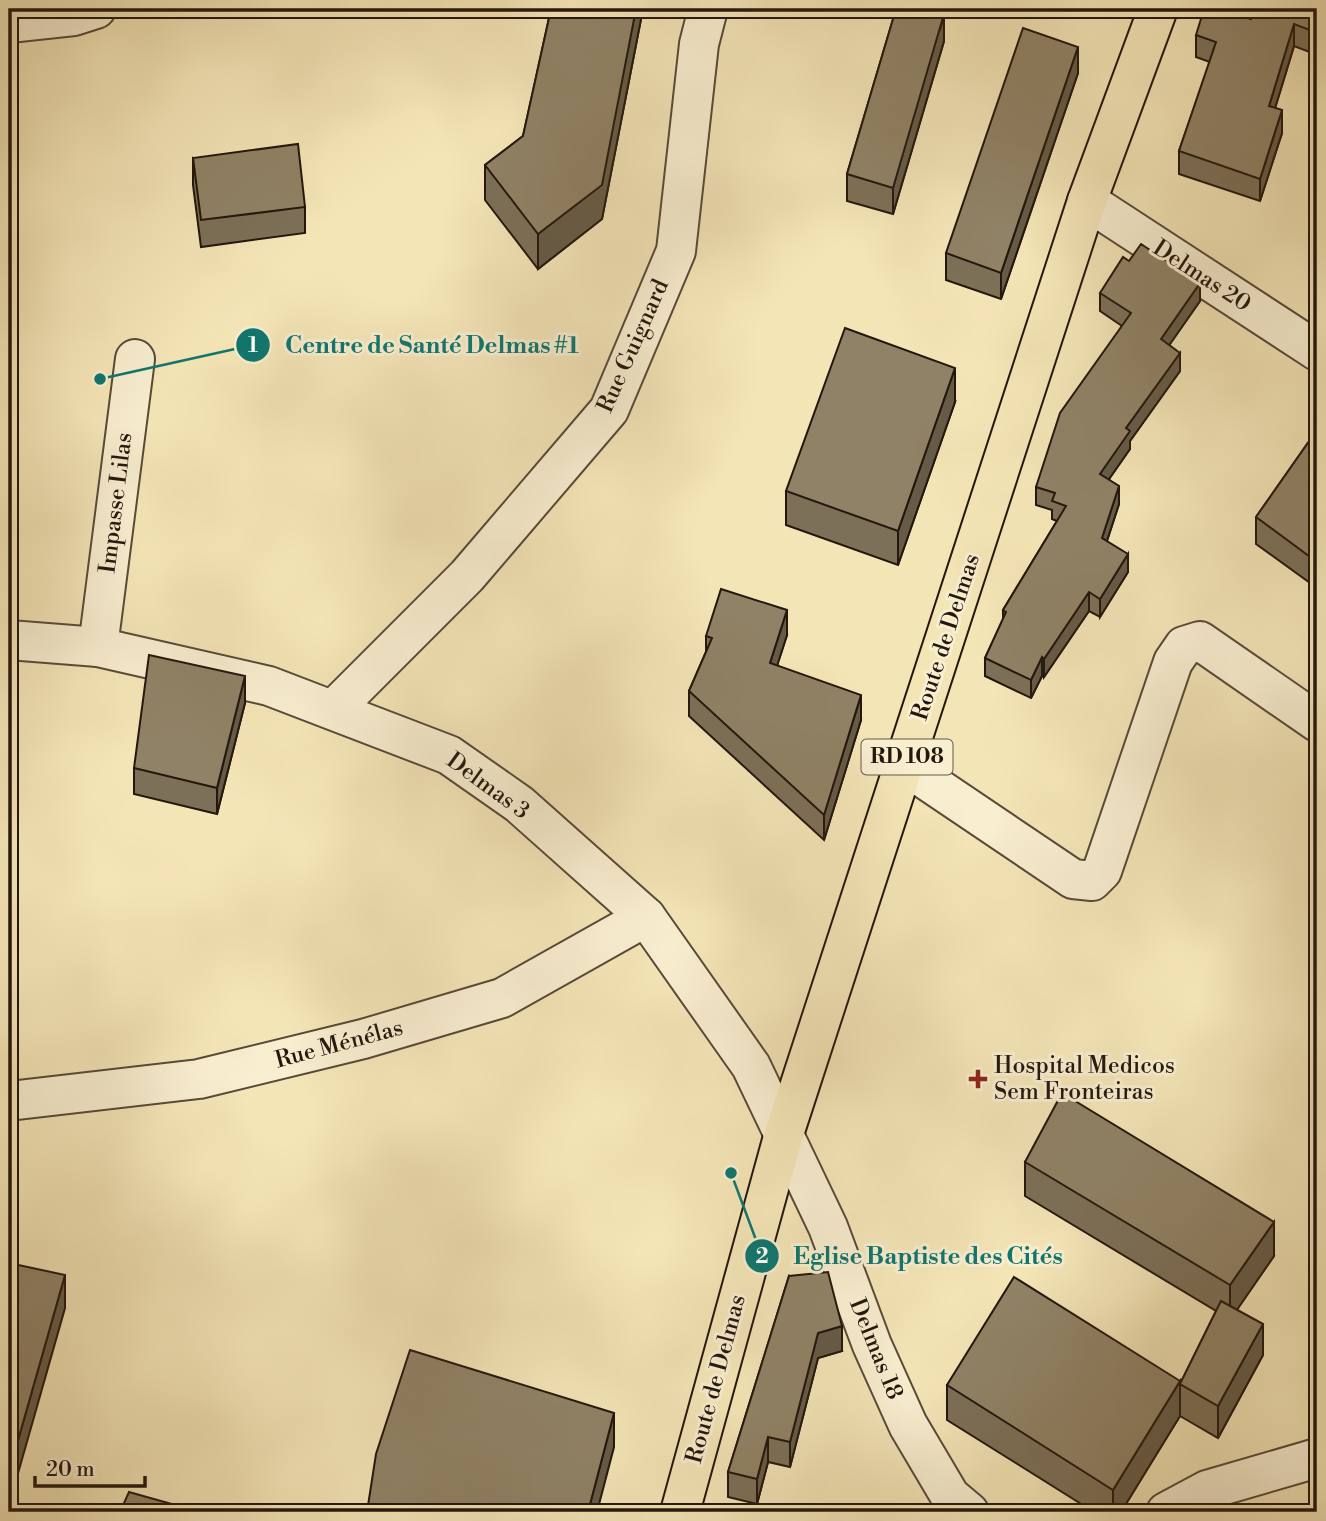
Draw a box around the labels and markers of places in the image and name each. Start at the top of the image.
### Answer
callout: Centre de Santé Delmas #1 [236,322,593,367]
place label: Hospital Medicos Sem Fronteiras [994,1052,1175,1106]
marker: Hospital Medicos Sem Fronteiras [968,1069,988,1089]
callout: Eglise Baptiste des Cités [745,1233,1077,1278]

